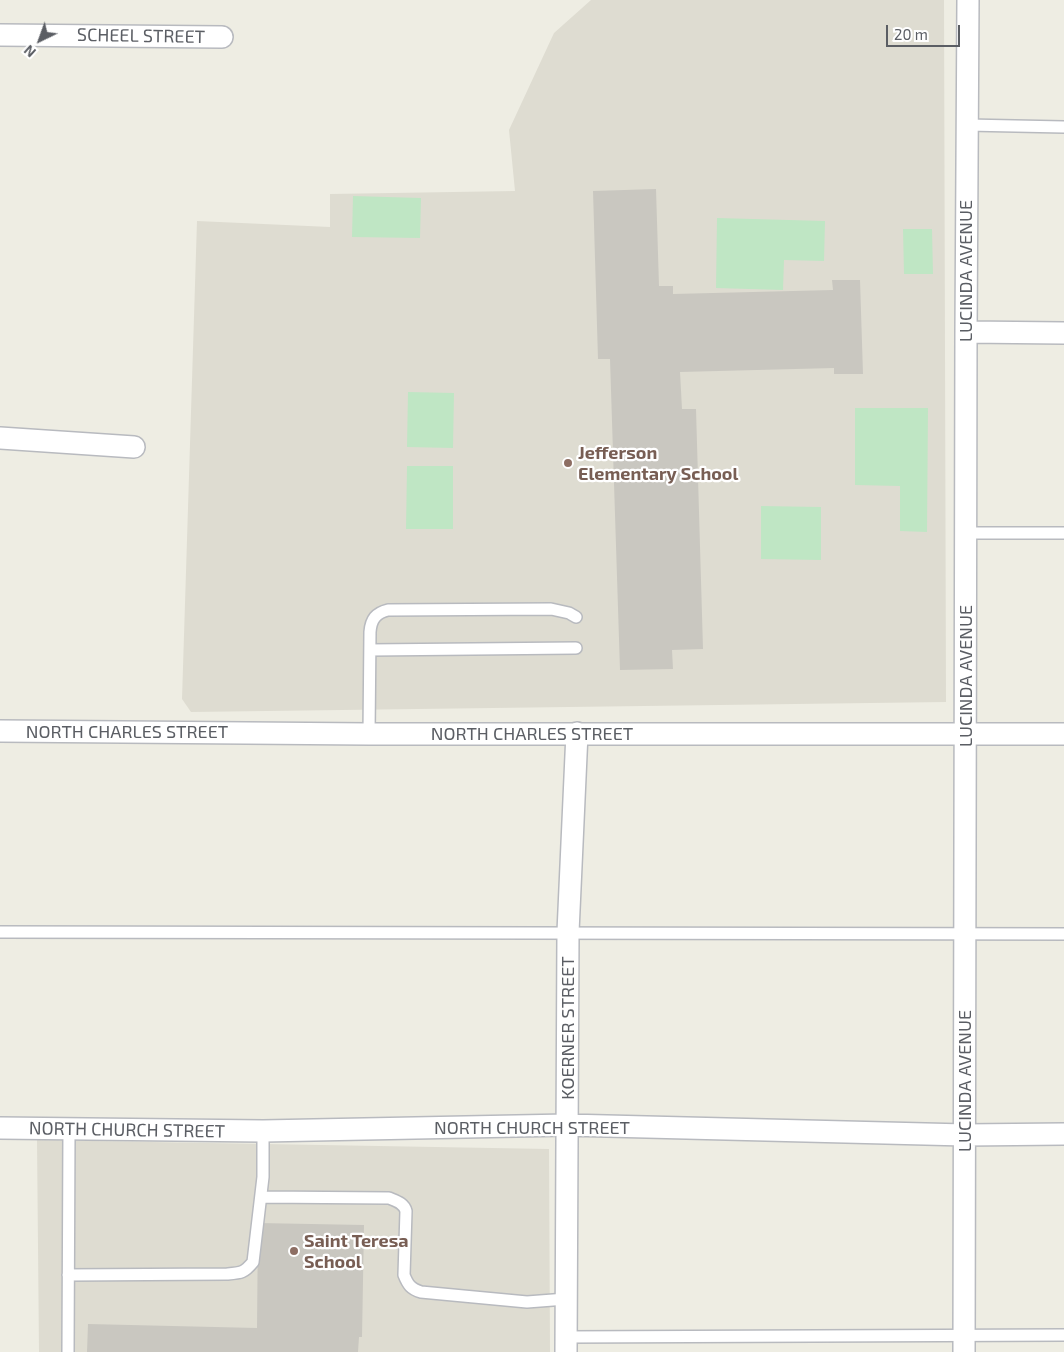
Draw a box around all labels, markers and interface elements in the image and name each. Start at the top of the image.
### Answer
north arrow [15,15,65,65]
scale bar [889,15,963,47]
street label: SCHEEL STREET [77,24,205,48]
text: 20 m [894,25,928,43]
text: N [20,42,39,61]
street label: LUCINDA AVENUE [955,200,977,342]
place label: Jefferson Elementary School [578,442,738,484]
marker: Jefferson Elementary School [562,457,574,469]
street label: LUCINDA AVENUE [955,605,977,747]
street label: NORTH CHARLES STREET [26,721,228,743]
street label: NORTH CHARLES STREET [431,723,633,745]
street label: KOERNER STREET [557,956,579,1100]
street label: LUCINDA AVENUE [954,1010,976,1152]
street label: NORTH CHURCH STREET [29,1117,225,1143]
street label: NORTH CHURCH STREET [434,1117,630,1139]
place label: Saint Teresa School [304,1230,409,1272]
marker: Saint Teresa School [288,1245,300,1257]

